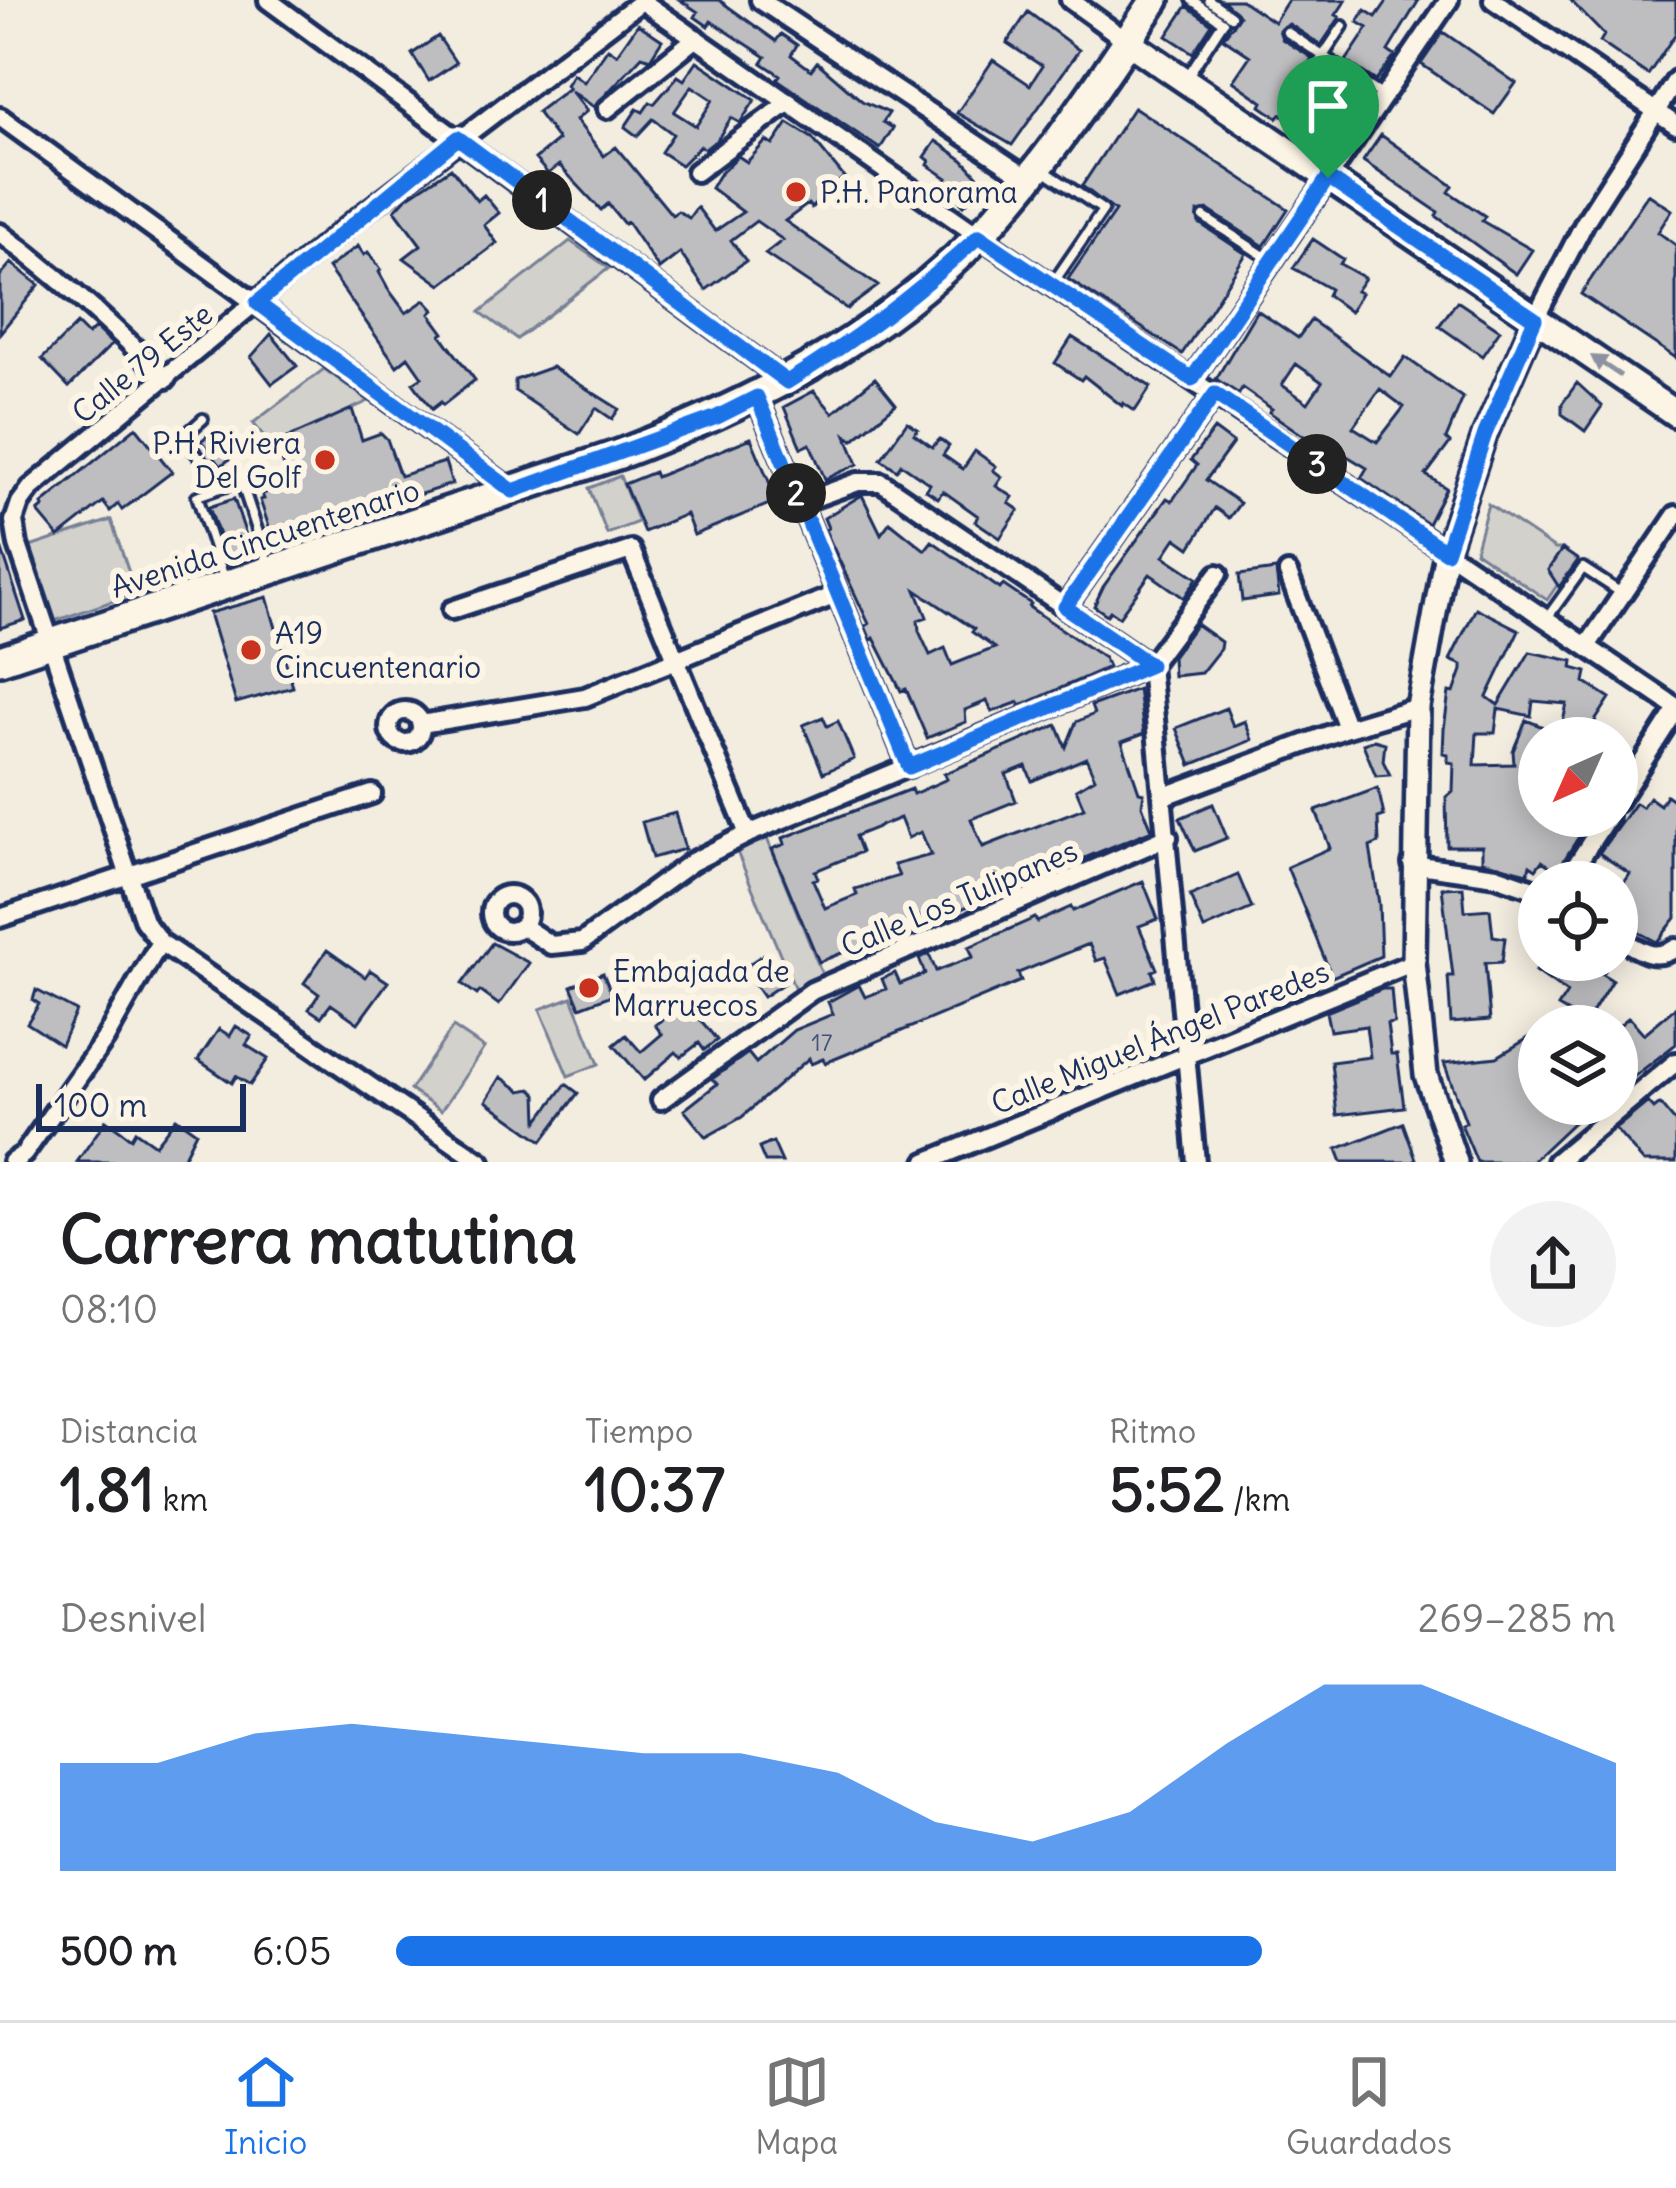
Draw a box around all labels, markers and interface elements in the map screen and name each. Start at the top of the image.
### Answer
pin [1277,55,1379,178]
icon: arrive [1295,73,1361,139]
pin: 1 [512,170,572,230]
place label: P.H. Panorama [820,173,1018,211]
text: 1 [535,179,549,221]
marker: P.H. Panorama [783,179,809,205]
street label: Calle 79 Este [64,295,220,431]
one-way arrow [1589,356,1622,378]
place label: P.H. Riviera Del Golf [152,424,302,496]
pin: 3 [1287,434,1347,494]
text: 3 [1308,443,1326,485]
marker: P.H. Riviera Del Golf [312,447,338,473]
pin: 2 [766,463,826,523]
street label: Avenida Cincuentenario [106,470,424,606]
text: 2 [787,472,805,514]
place label: A19 Cincuentenario [275,614,481,686]
marker: A19 Cincuentenario [238,637,264,663]
north arrow [1518,717,1638,837]
map controls [1518,717,1638,1125]
street label: Calle Los Tulipanes [835,831,1083,965]
button: locate [1518,861,1638,981]
street label: Calle Miguel Ángel Paredes [985,951,1335,1122]
place label: Embajada de Marruecos [613,952,790,1024]
marker: Embajada de Marruecos [576,975,602,1001]
button: layers [1518,1005,1638,1125]
house number: 17 [811,1027,833,1057]
scale bar [36,1078,246,1131]
text: 100 m [54,1084,147,1126]
text: Carrera matutina [60,1198,577,1281]
button: share [1490,1201,1616,1327]
text: 08:10 [60,1285,158,1334]
text: Distancia [60,1410,198,1452]
text: Tiempo [585,1410,693,1452]
text: Ritmo [1109,1410,1196,1452]
text: 1.81 [60,1452,155,1527]
text: 10:37 [585,1452,725,1527]
text: 5:52 [1109,1452,1225,1527]
text: km [155,1478,208,1520]
text: /km [1225,1478,1290,1520]
text: Desnivel [60,1594,206,1643]
text: 269–285 m [1418,1594,1616,1643]
text: 500 m [60,1927,177,1976]
text: 6:05 [252,1927,331,1976]
tab: Inicio [224,2049,307,2163]
tab: Mapa [755,2049,838,2163]
tab: Guardados [1286,2049,1452,2163]

